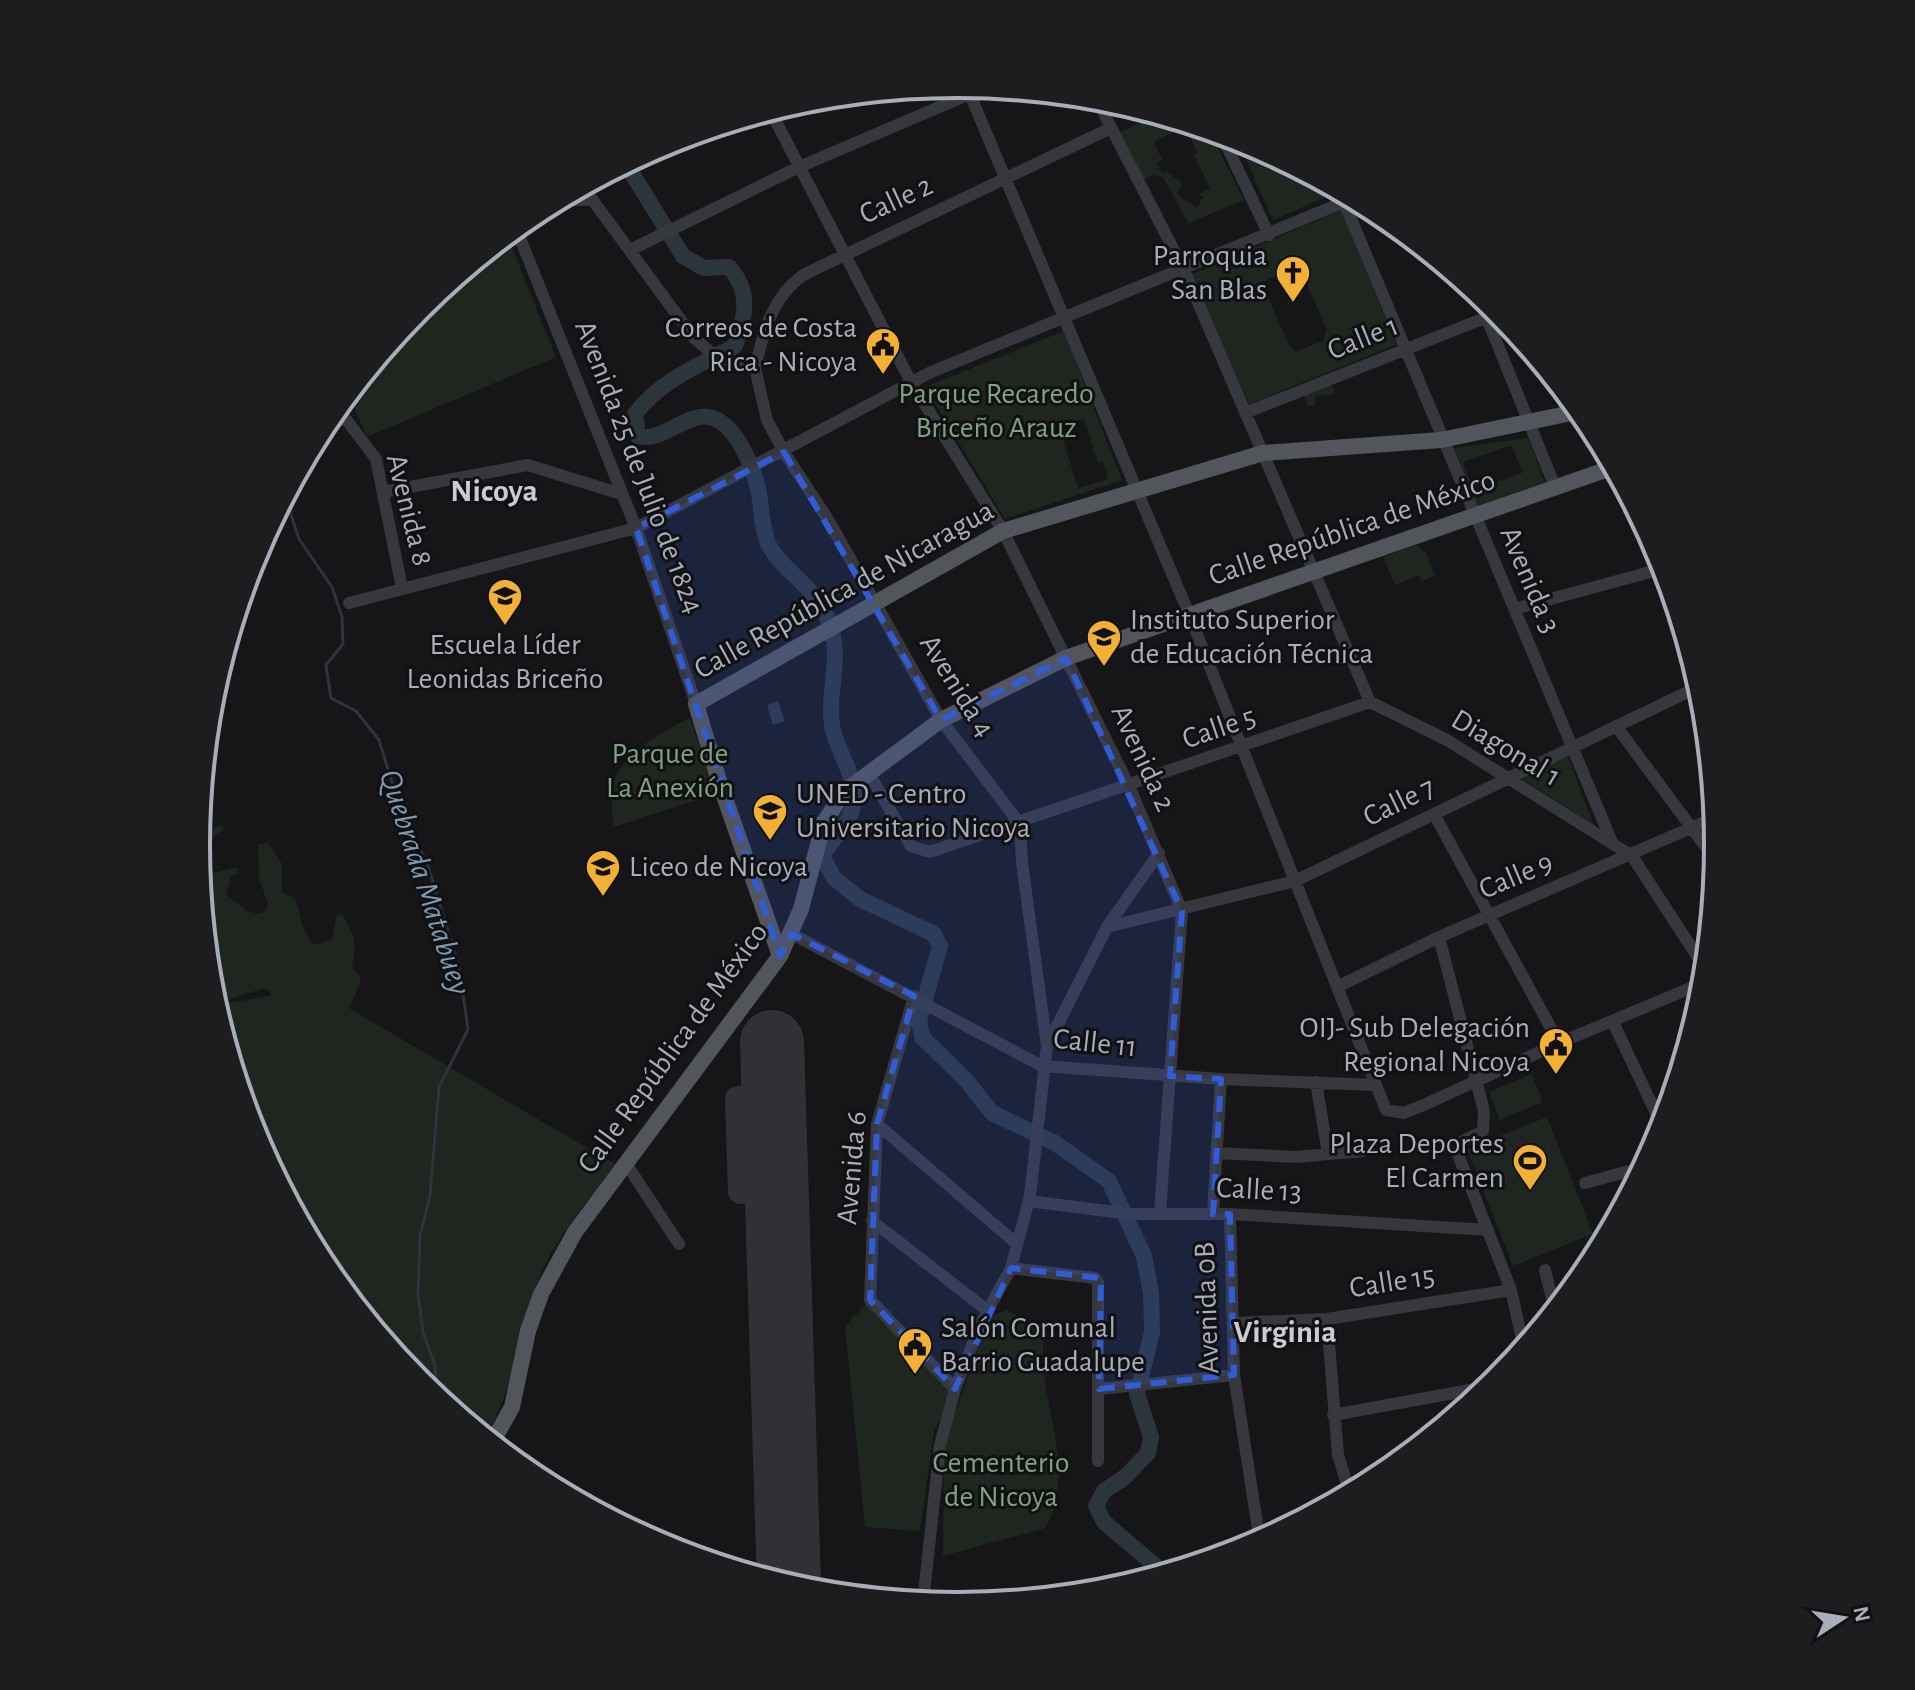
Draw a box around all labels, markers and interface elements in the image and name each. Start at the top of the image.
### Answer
street label: Calle 2 [855,170,937,230]
place label: Parroquia San Blas [1153,241,1267,305]
church icon: Parroquia San Blas [1274,254,1312,304]
street label: Calle 1 [1323,310,1403,366]
place label: Correos de Costa Rica - Nicoya [665,313,857,377]
street label: Avenida 25 de Julio de 1824 [569,316,709,618]
public building icon: Correos de Costa Rica - Nicoya [864,326,902,376]
park label: Parque Recaredo Briceño Arauz [898,379,1094,443]
street label: Avenida 8 [381,451,437,569]
street label: Calle República de México [1205,465,1499,591]
district label: Nicoya [450,475,538,507]
street label: Calle República de Nicaragua [689,495,999,685]
street label: Avenida 3 [1494,522,1566,638]
school or university icon: Escuela Líder Leonidas Briceño [486,577,524,627]
place label: Instituto Superior de Educación Técnica [1130,605,1373,669]
school or university icon: Instituto Superior de Educación Técnica [1085,618,1123,668]
place label: Escuela Líder Leonidas Briceño [407,630,603,694]
street label: Avenida 4 [914,630,1000,742]
street label: Avenida 2 [1105,700,1181,816]
street label: Calle 5 [1178,702,1260,754]
street label: Diagonal 1 [1446,704,1566,792]
park label: Parque de La Anexión [606,739,734,803]
water label: Quebrada Matabuey [374,766,476,998]
street label: Calle 7 [1358,772,1440,832]
place label: UNED - Centro Universitario Nicoya [796,779,1031,843]
school or university icon: UNED - Centro Universitario Nicoya [751,792,789,842]
street label: Calle 9 [1475,847,1557,905]
school or university icon: Liceo de Nicoya [584,848,622,898]
place label: Liceo de Nicoya [629,852,808,882]
street label: Calle República de México [572,917,774,1179]
place label: OIJ- Sub Delegación Regional Nicoya [1300,1013,1530,1077]
street label: Calle 11 [1052,1024,1138,1062]
public building icon: OIJ- Sub Delegación Regional Nicoya [1537,1026,1575,1076]
street label: Avenida 6 [832,1110,872,1226]
place label: Plaza Deportes El Carmen [1329,1129,1504,1193]
sports icon: Plaza Deportes El Carmen [1511,1142,1549,1192]
street label: Calle 13 [1215,1173,1303,1207]
street label: Avenida 0B [1190,1242,1224,1374]
street label: Calle 15 [1347,1260,1437,1304]
place label: Salón Comunal Barrio Guadalupe [941,1313,1145,1377]
district label: Virginia [1233,1316,1337,1348]
public building icon: Salón Comunal Barrio Guadalupe [896,1326,934,1376]
park label: Cementerio de Nicoya [933,1448,1069,1512]
north arrow [1803,1578,1883,1658]
text: N [1849,1604,1874,1624]

